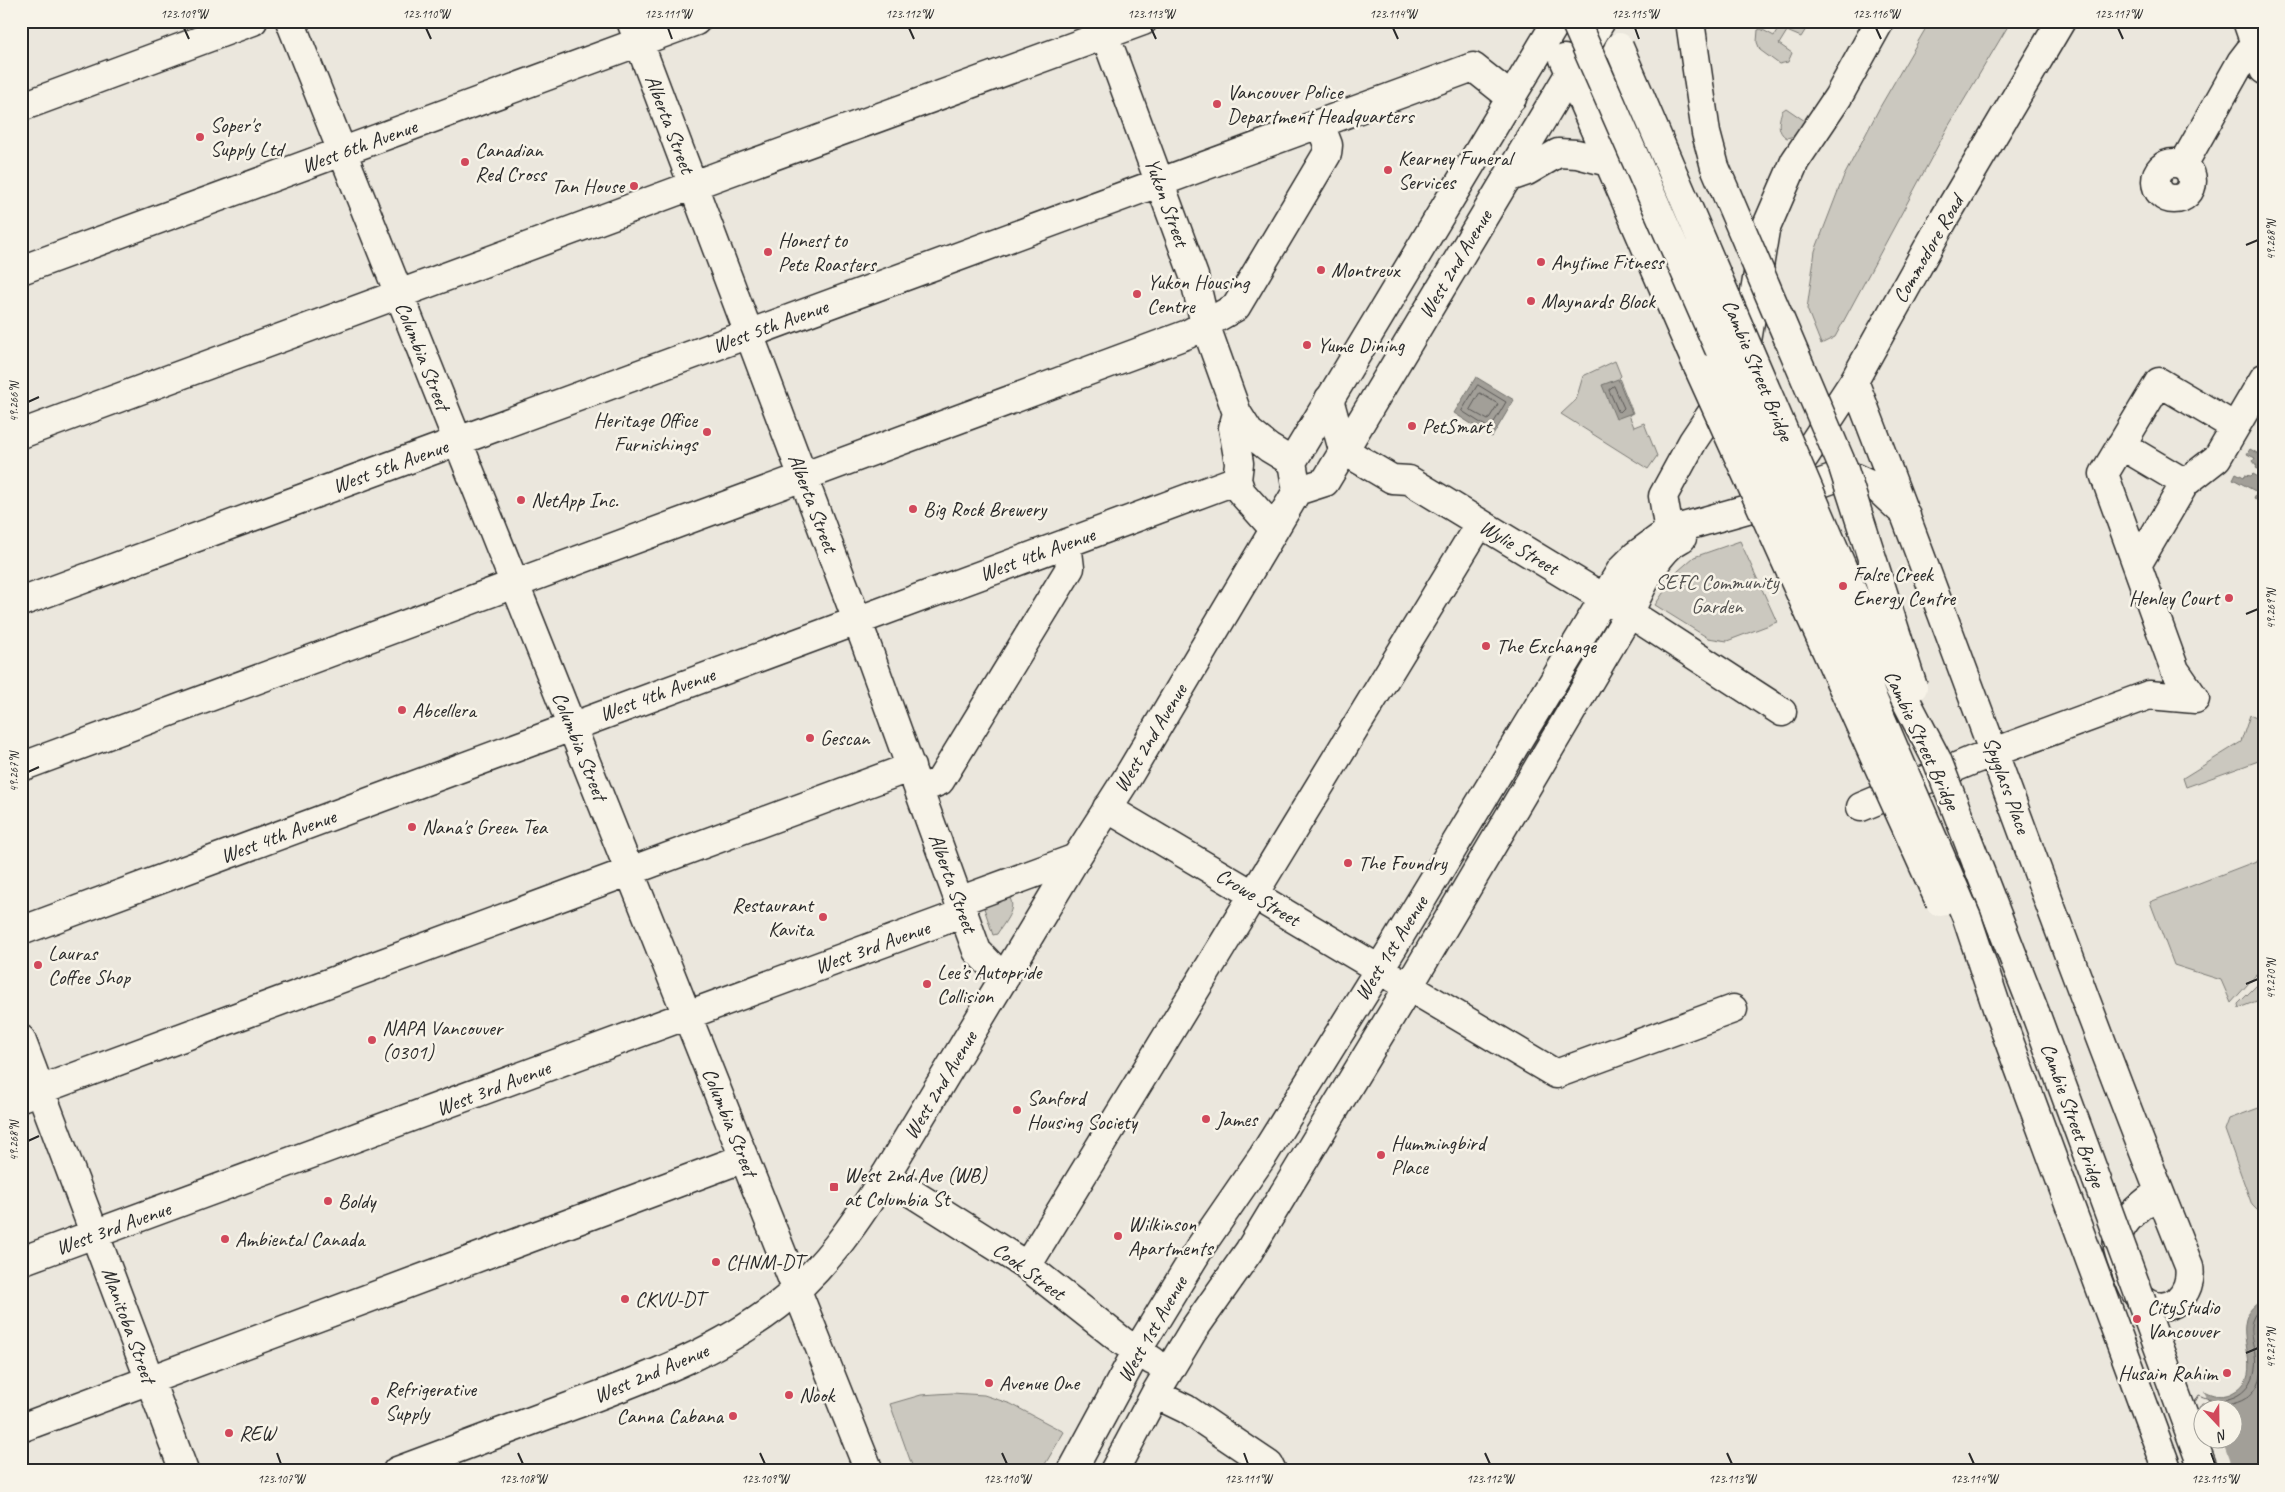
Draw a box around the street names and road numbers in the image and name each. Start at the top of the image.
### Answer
street label: Alberta Street [639,71,701,179]
street label: West 6th Avenue [298,113,421,179]
street label: Yukon Street [1139,154,1196,252]
street label: Commodore Road [1887,187,1971,307]
street label: West 2nd Avenue [1412,204,1498,323]
street label: West 5th Avenue [709,293,832,359]
street label: Cambie Street Bridge [1716,295,1800,447]
street label: Columbia Street [389,298,458,417]
street label: West 5th Avenue [329,433,452,499]
street label: Alberta Street [782,450,844,558]
street label: Wylie Street [1475,513,1565,582]
street label: West 4th Avenue [976,521,1099,587]
street label: West 4th Avenue [596,661,719,727]
street label: Cambie Street Bridge [1878,666,1967,816]
street label: West 2nd Avenue [1107,678,1193,797]
street label: Columbia Street [546,688,615,807]
street label: Spyglass Place [1978,733,2037,838]
street label: West 4th Avenue [217,803,340,869]
street label: Alberta Street [923,830,984,938]
street label: Crowe Street [1211,862,1306,933]
street label: West 1st Avenue [1349,890,1434,1005]
street label: West 3rd Avenue [811,914,934,980]
street label: West 2nd Avenue [897,1025,983,1144]
street label: Cambie Street Bridge [2035,1040,2112,1193]
street label: West 3rd Avenue [432,1054,555,1122]
street label: Columbia Street [696,1064,765,1183]
street label: West 3rd Avenue [52,1195,175,1261]
street label: Cook Street [988,1236,1072,1307]
street label: Manitoba Street [96,1264,163,1389]
street label: West 1st Avenue [1111,1270,1193,1387]
street label: West 2nd Avenue [590,1337,713,1409]

